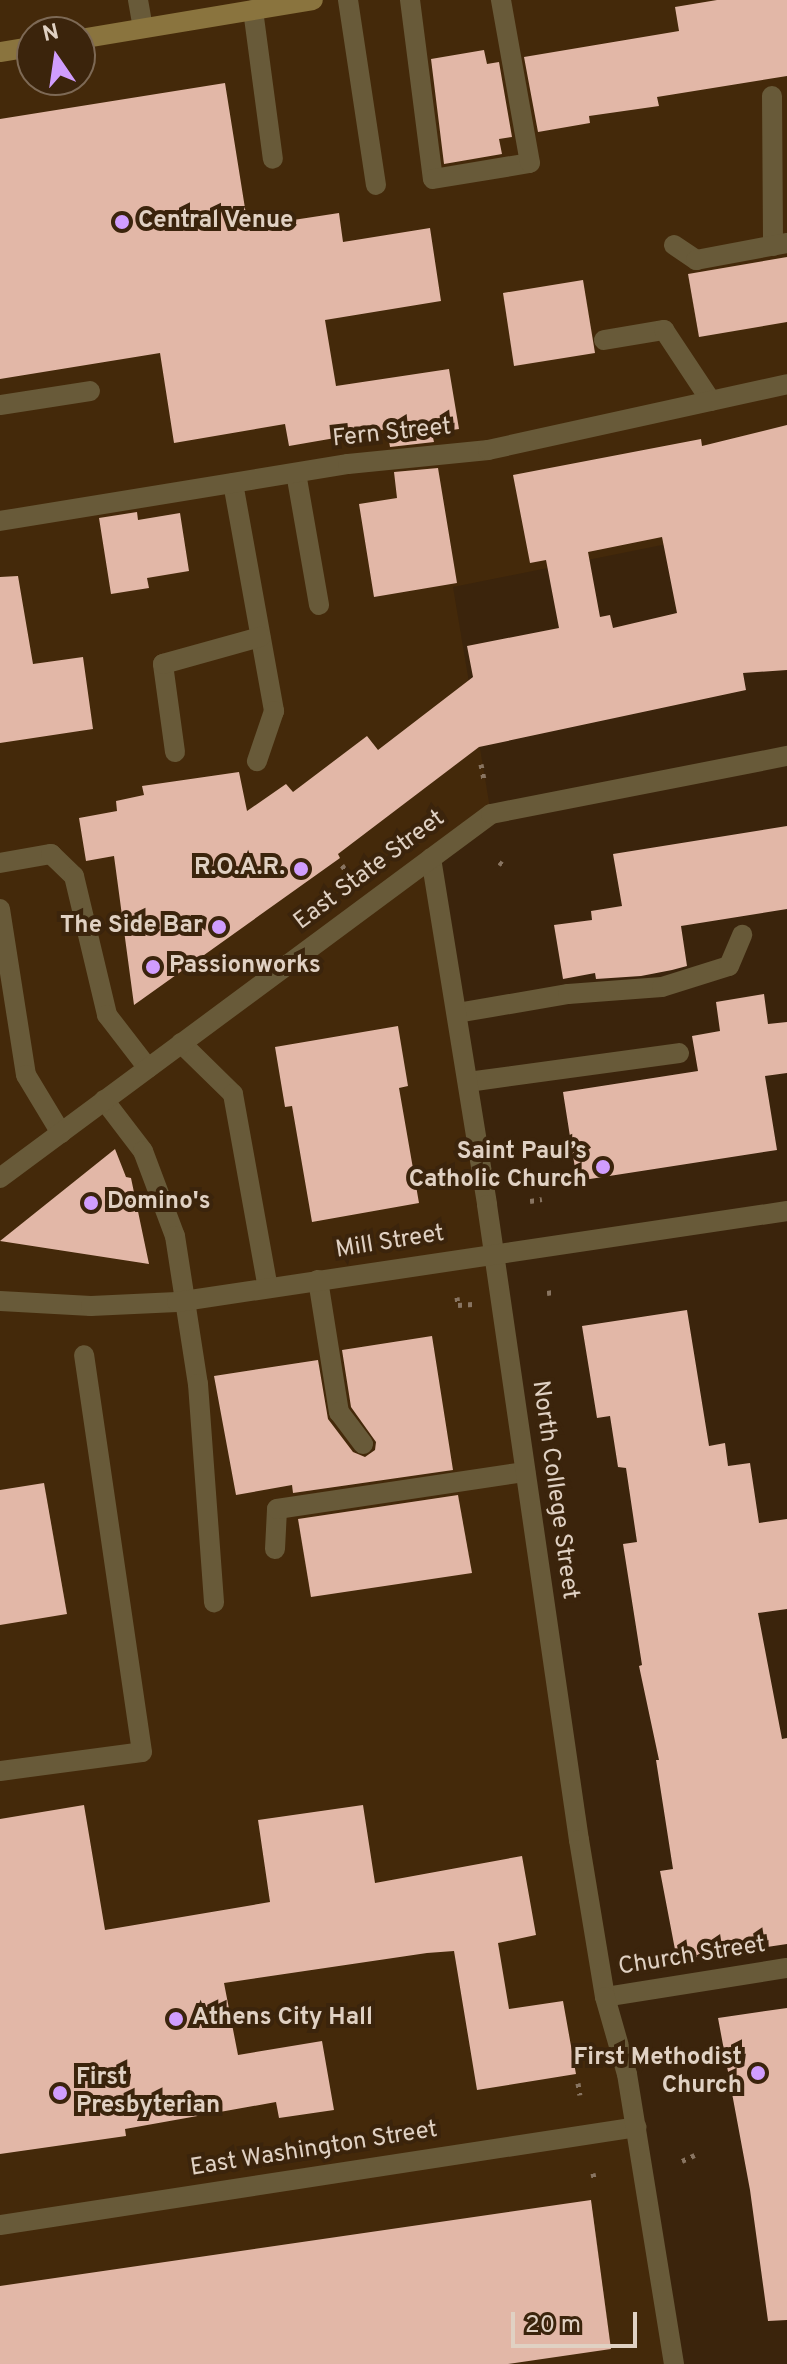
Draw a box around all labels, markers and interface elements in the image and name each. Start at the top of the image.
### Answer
north arrow [16,16,96,96]
text: N [40,19,62,49]
place label: Central Venue [138,208,294,236]
marker: Central Venue [113,213,131,231]
street label: Fern Street [331,413,453,455]
street label: East State Street [289,805,451,937]
place label: R.O.A.R. [194,855,285,883]
marker: R.O.A.R. [292,860,310,878]
place label: The Side Bar [60,913,203,941]
marker: The Side Bar [210,918,228,936]
place label: Passionworks [169,953,321,981]
marker: Passionworks [144,958,162,976]
place label: Saint Paul’s Catholic Church [409,1139,587,1195]
marker: Saint Paul’s Catholic Church [594,1158,612,1176]
place label: Domino's [107,1189,210,1217]
marker: Domino's [82,1194,100,1212]
street label: Mill Street [334,1220,446,1266]
street label: North College Street [524,1379,584,1601]
street label: Church Street [616,1931,768,1983]
place label: Athens City Hall [192,2005,373,2033]
marker: Athens City Hall [167,2010,185,2028]
place label: First Methodist Church [574,2045,742,2101]
marker: First Methodist Church [749,2064,767,2082]
place label: First Presbyterian [76,2065,220,2121]
marker: First Presbyterian [51,2084,69,2102]
street label: East Washington Street [188,2116,440,2184]
scale bar [515,2296,641,2346]
text: 20 m [525,2311,581,2341]

